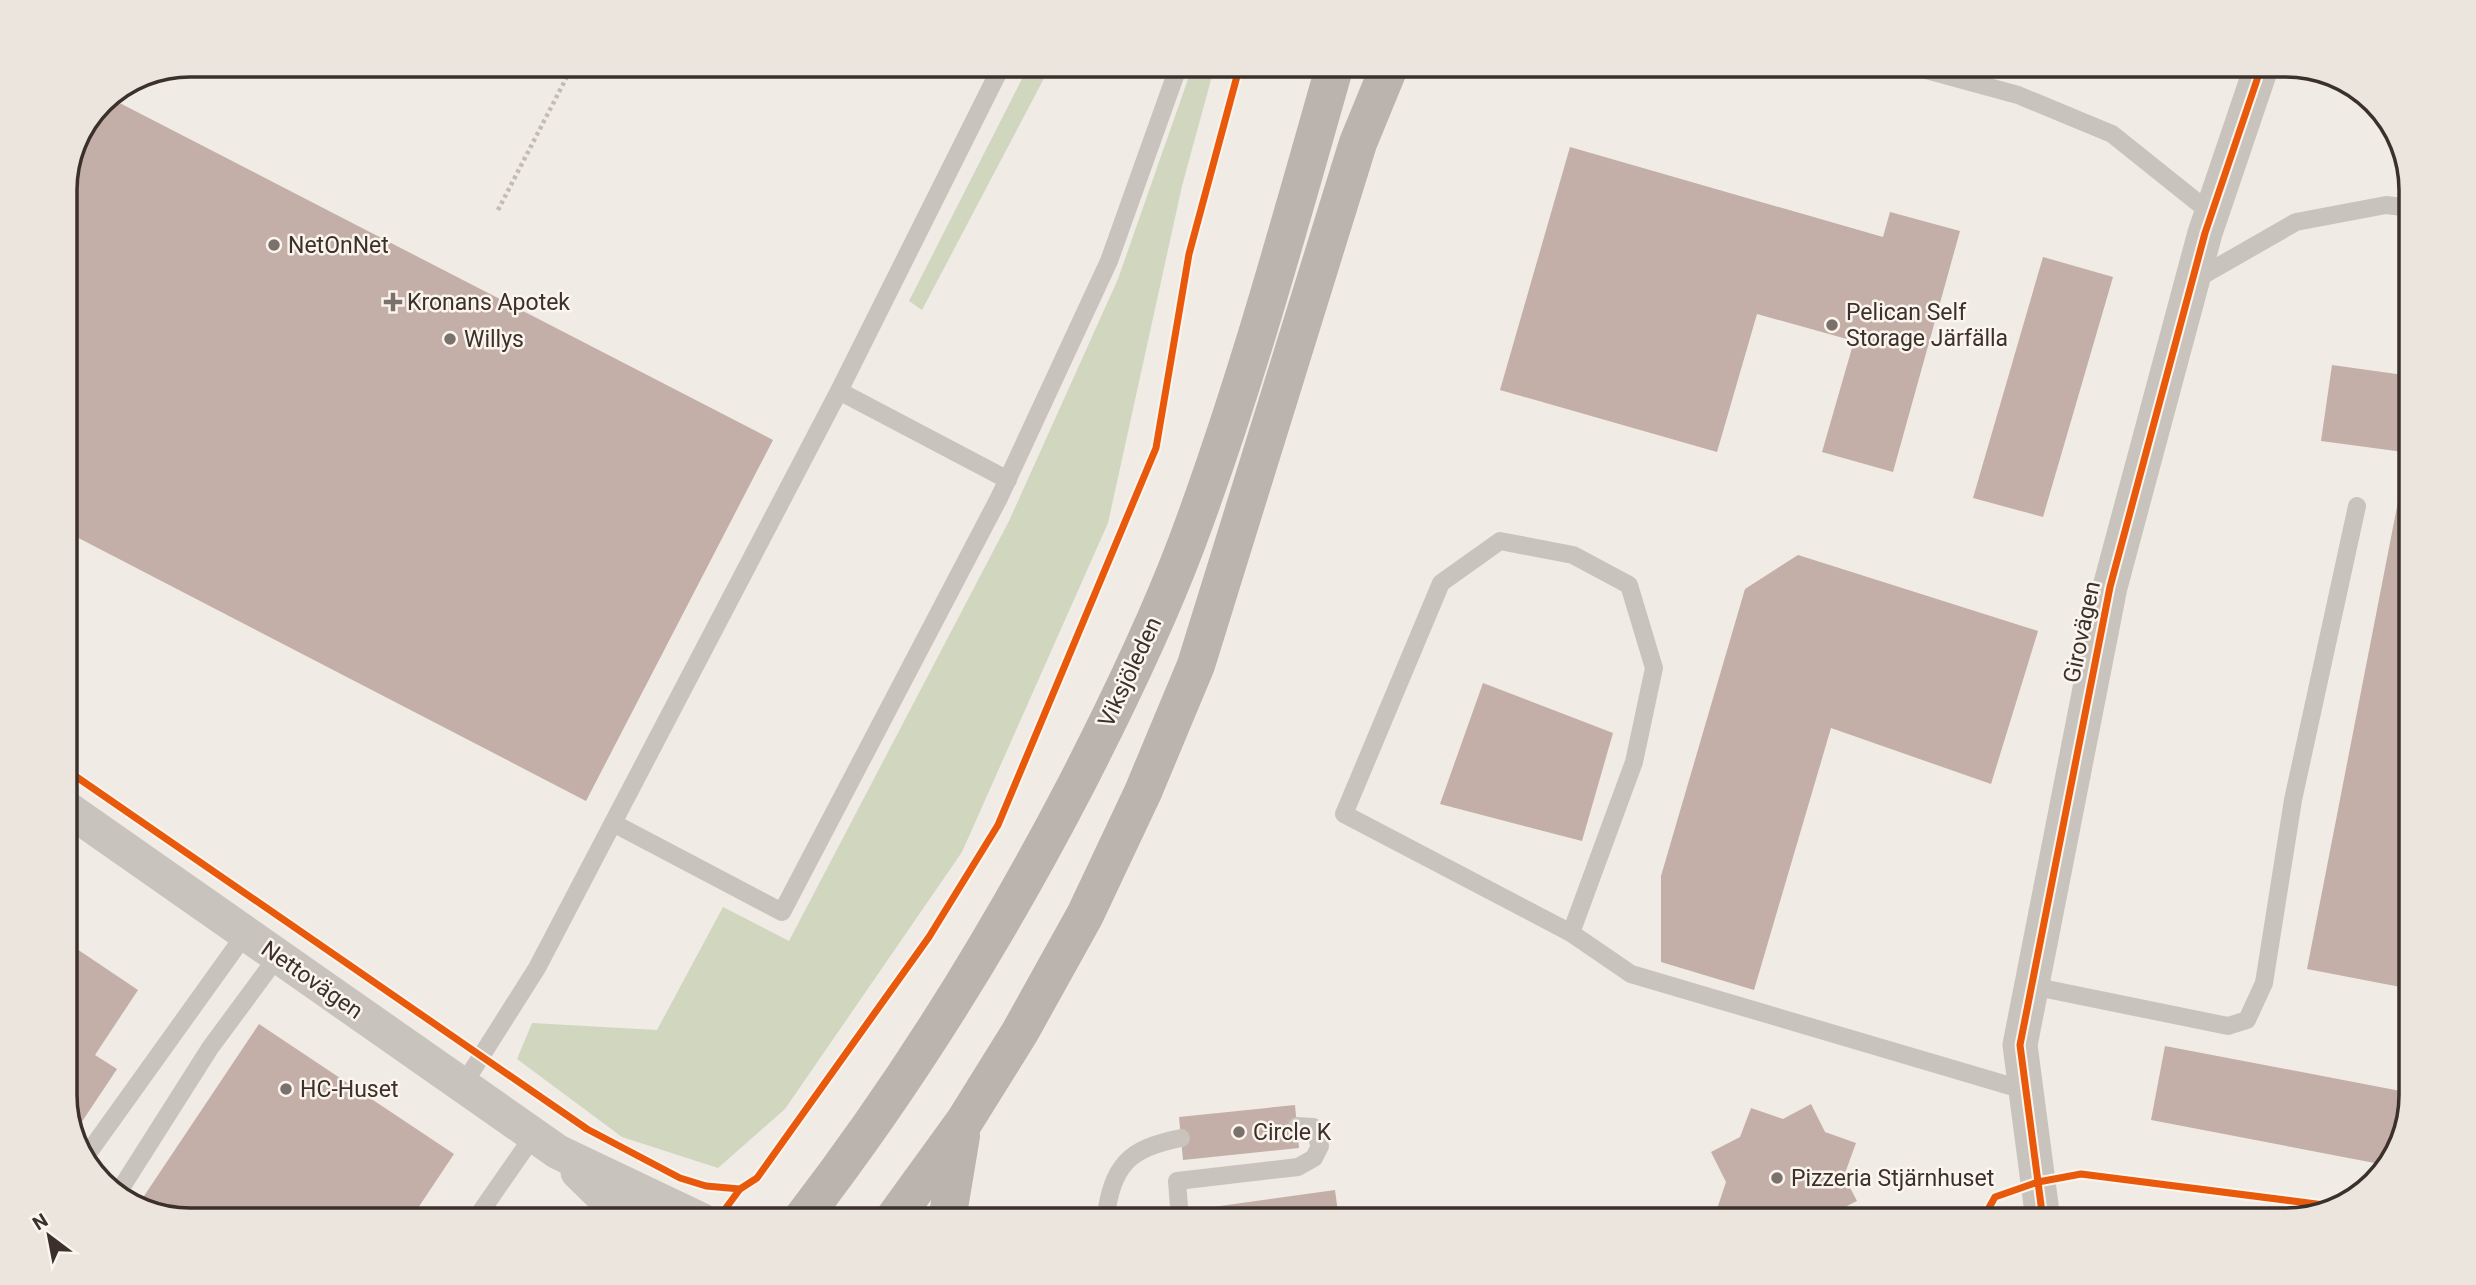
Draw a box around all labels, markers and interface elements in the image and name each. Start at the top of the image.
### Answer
place label: NetOnNet [288,232,389,259]
marker: NetOnNet [266,237,282,253]
place label: Kronans Apotek [407,289,570,316]
marker: Kronans Apotek [385,294,401,310]
place label: Pelican Self Storage Järfälla [1846,299,2008,352]
marker: Pelican Self Storage Järfälla [1824,317,1840,333]
place label: Willys [464,326,524,353]
marker: Willys [442,331,458,347]
street label: Girovägen [2058,579,2106,685]
street label: Viksjöleden [1093,613,1167,731]
street label: Nettovägen [256,935,368,1025]
place label: HC-Huset [300,1076,398,1103]
marker: HC-Huset [278,1081,294,1097]
place label: Circle K [1253,1119,1332,1146]
marker: Circle K [1231,1124,1247,1140]
place label: Pizzeria Stjärnhuset [1791,1165,1994,1192]
marker: Pizzeria Stjärnhuset [1769,1170,1785,1186]
north arrow [14,1201,84,1271]
text: N [28,1209,52,1235]

